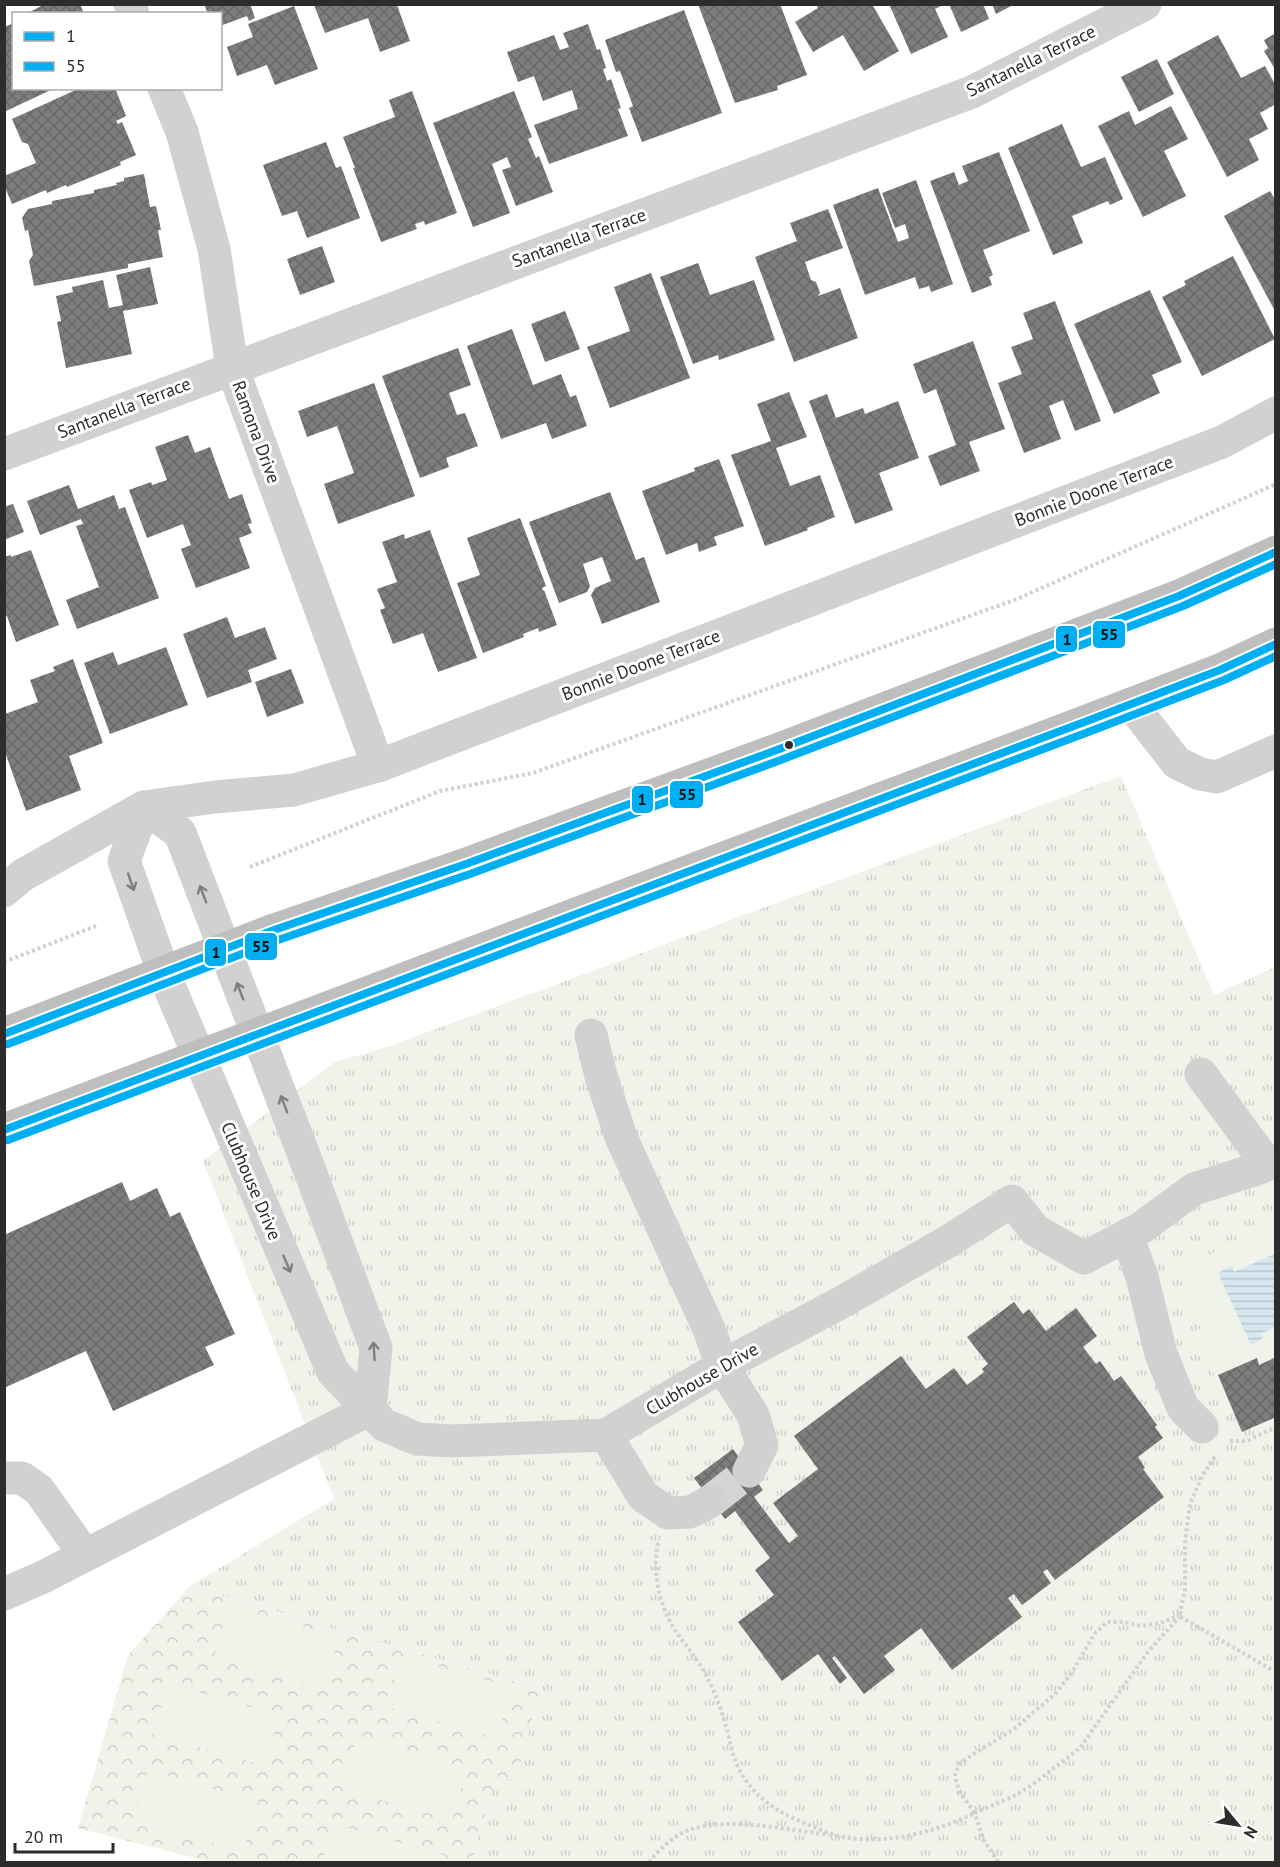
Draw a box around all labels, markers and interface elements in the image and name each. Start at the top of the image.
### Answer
legend [12,12,222,90]
street label: Santanella Terrace [962,19,1099,102]
text: 1 [66,24,76,47]
text: 55 [66,54,86,77]
street label: Santanella Terrace [509,203,649,272]
street label: Santanella Terrace [54,372,194,444]
street label: Ramona Drive [227,377,286,486]
street label: Bonnie Doone Terrace [1011,450,1176,531]
line badge: 55 [1092,620,1126,649]
street label: Bonnie Doone Terrace [558,624,723,705]
text: 55 [1100,624,1118,644]
line badge: 1 [1055,625,1078,653]
text: 1 [1062,629,1072,649]
unlabelled marker [783,739,795,751]
line badge: 55 [669,780,704,809]
text: 55 [678,784,696,804]
line badge: 1 [631,785,654,814]
text: 1 [637,789,647,809]
one-way arrow [126,872,137,891]
one-way arrow [197,886,208,904]
line badge: 55 [244,932,278,961]
text: 55 [252,936,270,956]
line badge: 1 [204,938,227,967]
text: 1 [211,942,221,962]
one-way arrow [234,982,245,1001]
one-way arrow [278,1095,289,1114]
street label: Clubhouse Drive [216,1118,287,1243]
one-way arrow [282,1254,293,1272]
street label: Clubhouse Drive [641,1337,762,1420]
one-way arrow [368,1342,379,1362]
north arrow [1208,1795,1268,1855]
scale bar [15,1816,112,1854]
text: N [1240,1823,1262,1842]
text: 20 m [24,1825,63,1848]

